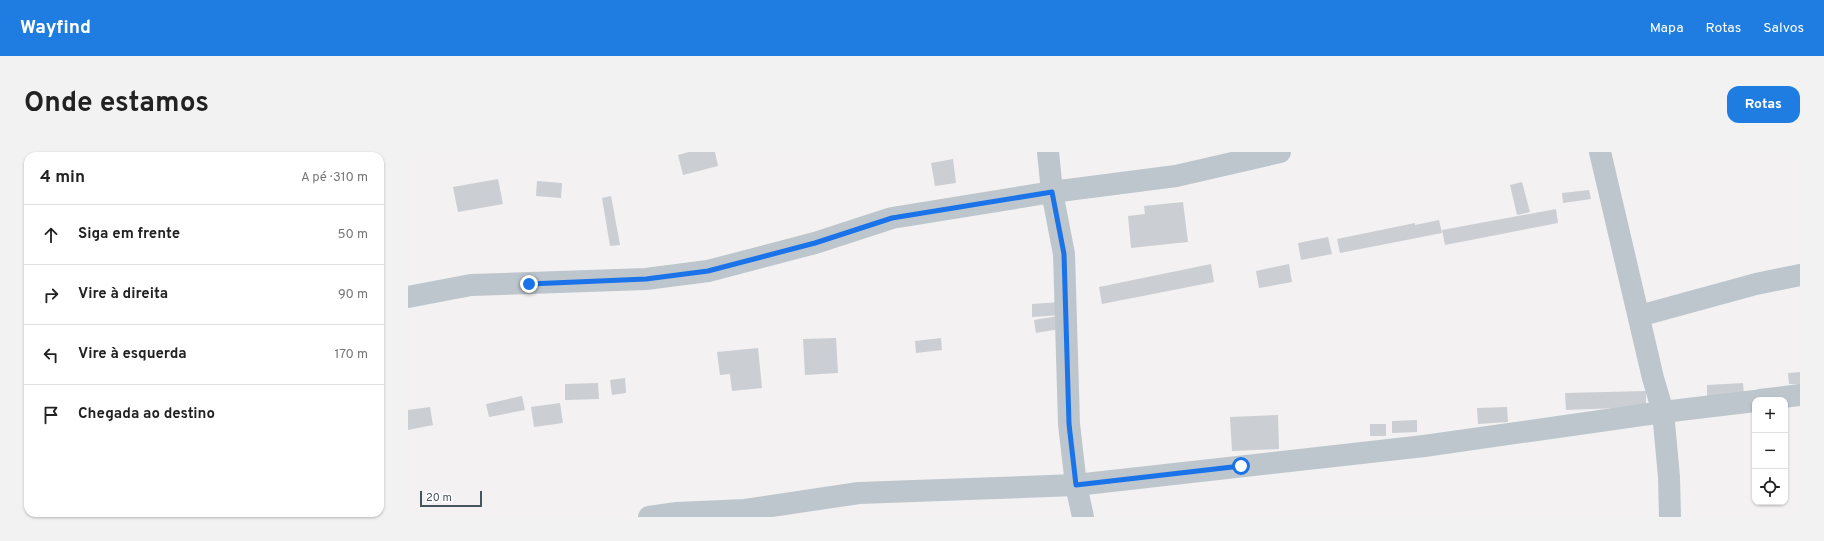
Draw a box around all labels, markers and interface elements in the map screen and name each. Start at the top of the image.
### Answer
text: Wayfind [20,16,91,40]
text: Mapa [1650,20,1684,37]
text: Rotas [1706,20,1741,37]
text: Salvos [1763,20,1804,37]
text: Onde estamos [24,86,209,122]
button: Rotas [1727,86,1800,123]
text: 4 min [40,167,85,189]
text: A pé · 310 m [301,170,368,186]
icon: ahead [40,224,62,246]
text: Siga em frente [78,225,180,244]
text: 50 m [338,227,368,243]
route end [520,275,538,293]
icon: right [40,284,62,306]
text: Vire à direita [78,285,168,304]
text: 90 m [338,287,368,303]
icon: left [40,344,62,366]
text: Vire à esquerda [78,345,187,364]
text: 170 m [334,347,368,363]
map controls [1752,397,1788,505]
button: + [1752,397,1788,433]
icon: arrive [40,404,62,426]
text: Chegada ao destino [78,405,215,424]
button: − [1752,433,1788,469]
route start [1232,457,1250,475]
button: locate [1752,469,1788,505]
scale bar [420,489,482,508]
text: 20 m [426,491,452,505]

